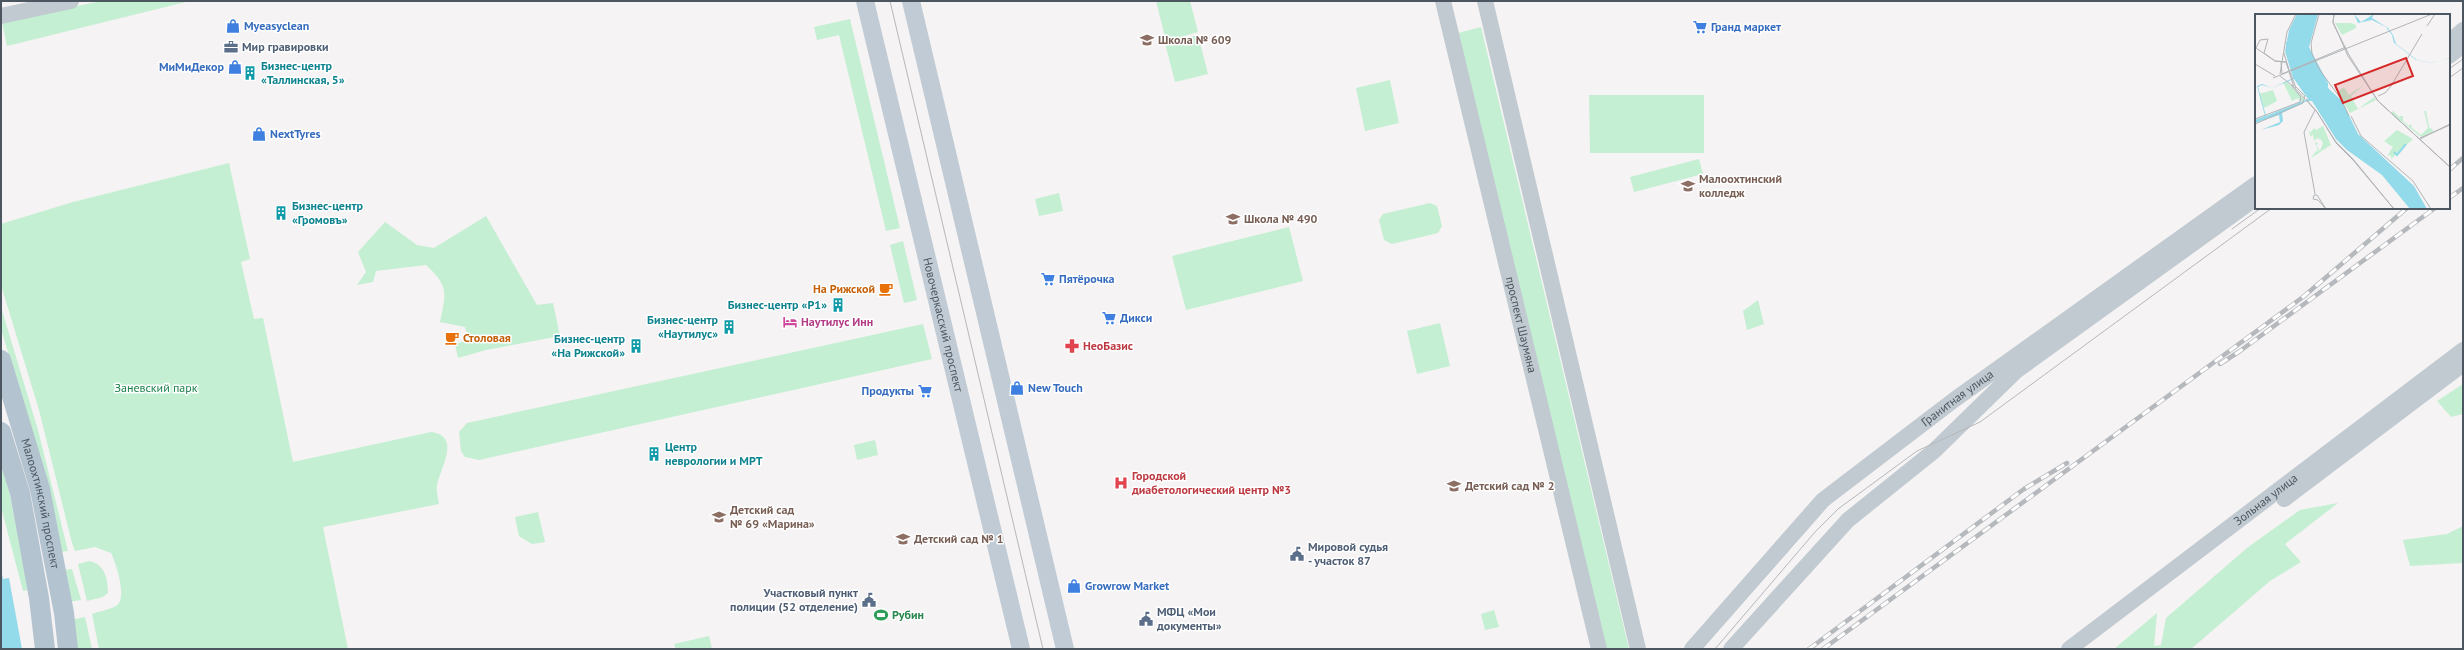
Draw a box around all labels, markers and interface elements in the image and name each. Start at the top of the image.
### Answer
inset map [2255,14,2450,209]
shop icon: Myeasyclean [225,18,241,34]
place label: Myeasyclean [244,18,309,33]
supermarket icon: Гранд маркет [1692,19,1708,35]
place label: Гранд маркет [1711,19,1781,34]
school or university icon: Школа № 609 [1139,32,1155,48]
place label: Школа № 609 [1158,32,1232,47]
office icon: Мир гравировки [223,39,239,55]
place label: Мир гравировки [242,39,329,54]
place label: Бизнес-центр «Таллинская, 5» [261,58,345,87]
place label: МиМиДекор [159,59,225,74]
shop icon: МиМиДекор [227,59,243,75]
building icon: Бизнес-центр «Таллинская, 5» [242,65,258,81]
shop icon: NextTyres [251,126,267,142]
place label: NextTyres [270,126,321,141]
place label: Малоохтинский колледж [1699,171,1782,200]
school or university icon: Малоохтинский колледж [1680,178,1696,194]
place label: Бизнес-центр «Громовъ» [292,198,363,227]
building icon: Бизнес-центр «Громовъ» [273,205,289,221]
school or university icon: Школа № 490 [1225,211,1241,227]
place label: Школа № 490 [1244,211,1318,226]
street label: Новочеркасский проспект [920,256,967,394]
supermarket icon: Пятёрочка [1040,271,1056,287]
place label: Пятёрочка [1059,271,1115,286]
street label: проспект Шаумяна [1503,275,1540,374]
place label: На Рижской [813,281,875,296]
cafe icon: На Рижской [878,281,894,297]
place label: Бизнес-центр «Р1» [728,297,827,312]
building icon: Бизнес-центр «Р1» [830,297,846,313]
supermarket icon: Дикси [1101,310,1117,326]
place label: Дикси [1120,310,1152,325]
place label: Бизнес-центр «Наутилус» [647,312,719,341]
hotel icon: Наутилус Инн [782,314,798,330]
place label: Наутилус Инн [801,314,873,329]
building icon: Бизнес-центр «Наутилус» [721,319,737,335]
cafe icon: Столовая [444,330,460,346]
place label: Столовая [463,330,511,345]
place label: Бизнес-центр «На Рижской» [551,331,626,360]
building icon: Бизнес-центр «На Рижской» [628,338,644,354]
pharmacy icon: НеоБазис [1064,338,1080,354]
place label: НеоБазис [1083,338,1133,353]
street label: Гранитная улица [1918,366,1996,429]
park label: Заневский парк [114,380,198,395]
shop icon: New Touch [1009,380,1025,396]
place label: New Touch [1028,380,1083,395]
place label: Продукты [862,383,914,398]
supermarket icon: Продукты [917,383,933,399]
street label: Малоохтинский проспект [18,436,63,570]
place label: Центр неврологии и МРТ [665,439,763,468]
building icon: Центр неврологии и МРТ [646,446,662,462]
place label: Городской диабетологический центр №3 [1131,468,1291,497]
street label: Зольная улица [2230,470,2300,528]
hospital icon: Городской диабетологический центр №3 [1113,475,1129,491]
school or university icon: Детский сад № 2 [1446,478,1462,494]
place label: Детский сад № 2 [1465,478,1554,493]
place label: Детский сад № 69 «Марина» [730,502,815,531]
school or university icon: Детский сад № 69 «Марина» [711,509,727,525]
school or university icon: Детский сад № 1 [895,531,911,547]
place label: Детский сад № 1 [914,531,1003,546]
place label: Мировой судья - участок 87 [1308,539,1388,568]
public building icon: Мировой судья - участок 87 [1289,546,1305,562]
shop icon: Growrow Market [1066,578,1082,594]
place label: Growrow Market [1085,578,1170,593]
place label: Участковый пункт полиции (52 отделение) [730,585,858,614]
public building icon: Участковый пункт полиции (52 отделение) [861,592,877,608]
place label: МФЦ «Мои документы» [1156,604,1222,633]
sports icon: Рубин [873,607,889,623]
place label: Рубин [892,607,924,622]
public building icon: МФЦ «Мои документы» [1138,611,1154,627]

